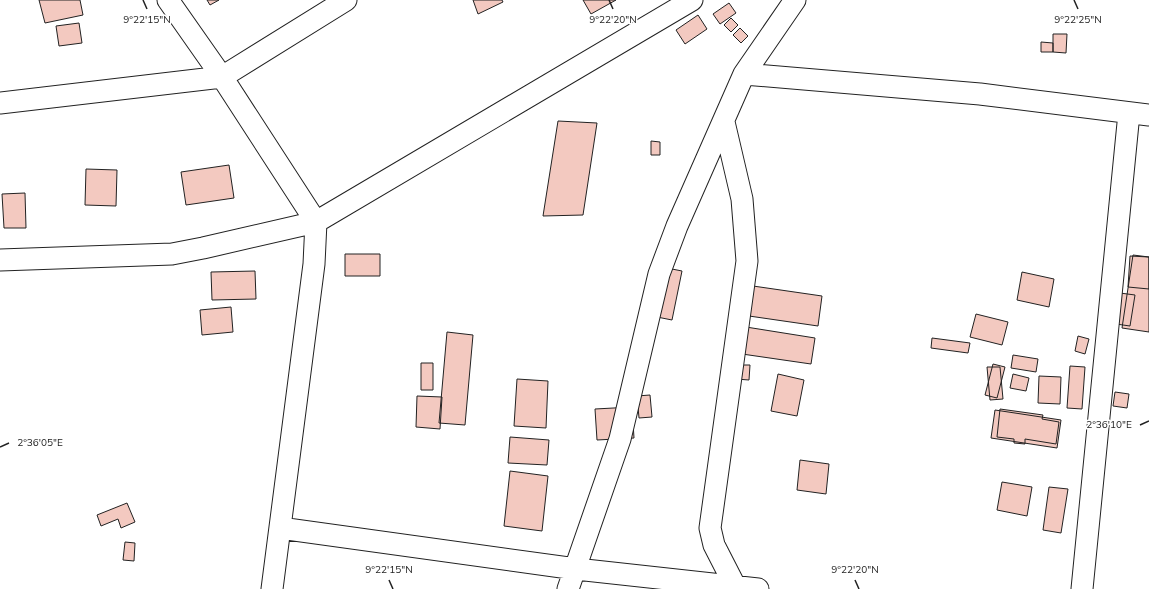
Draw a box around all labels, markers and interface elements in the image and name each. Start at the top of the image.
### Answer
text: 9°22'15"N [123,13,171,26]
text: 9°22'20"N [589,13,637,26]
text: 9°22'25"N [1054,13,1102,26]
text: 2°36'10"E [1086,418,1132,431]
text: 2°36'05"E [17,436,63,449]
text: 9°22'15"N [365,563,413,576]
text: 9°22'20"N [831,563,879,576]

